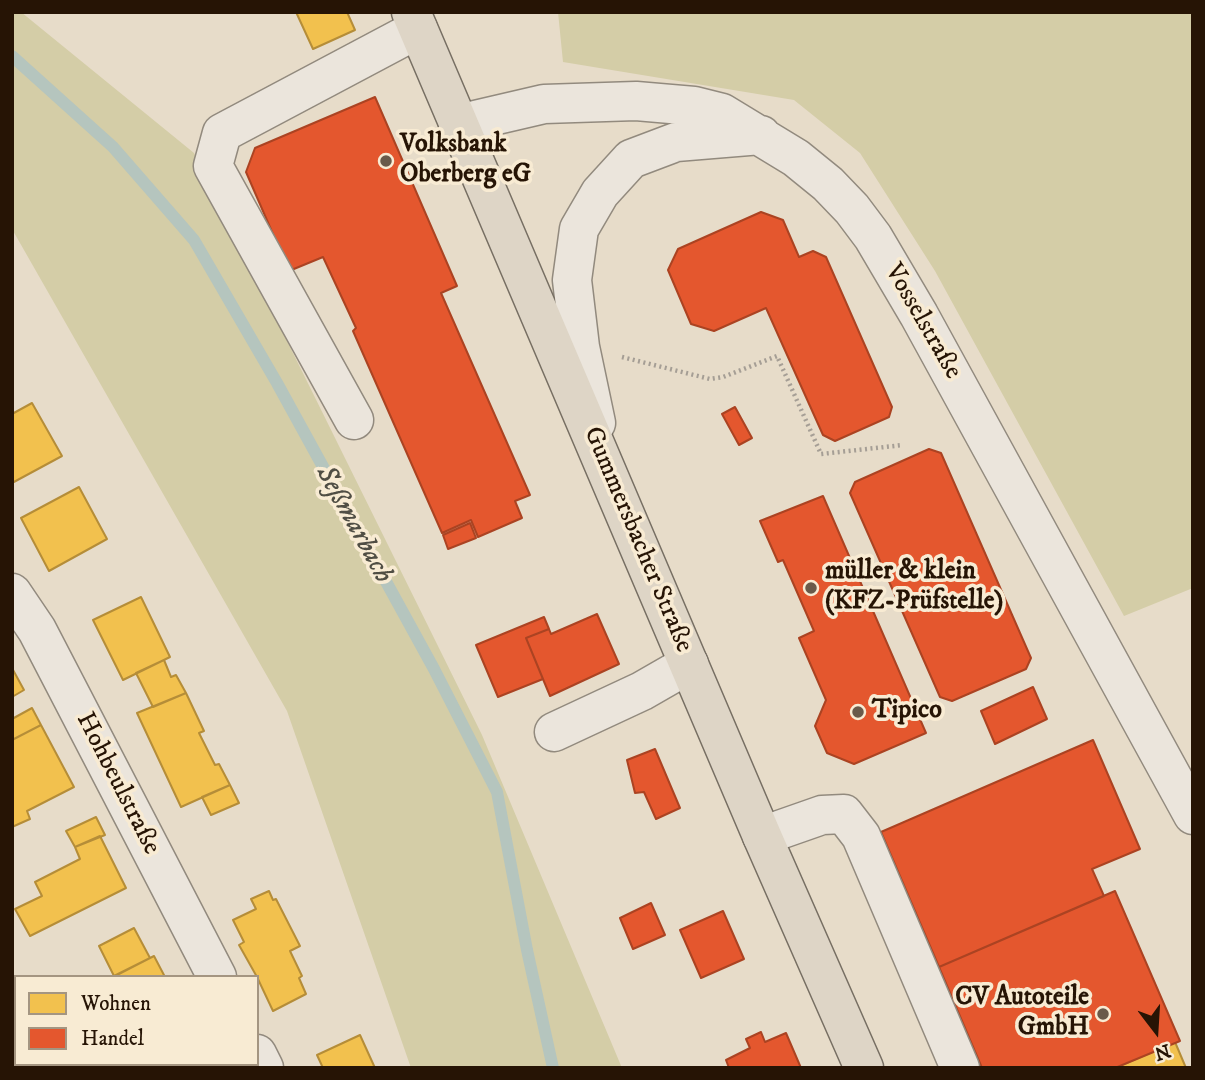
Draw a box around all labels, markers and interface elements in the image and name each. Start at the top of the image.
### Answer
place label: Volksbank Oberberg eG [400,130,531,192]
marker: Volksbank Oberberg eG [378,153,394,169]
street label: Vosselstraße [877,259,967,385]
street label: Gummersbacher Straße [575,423,699,657]
water label: Seßmarbach [307,460,399,590]
place label: müller & klein (KFZ-Prüfstelle) [825,557,1003,618]
marker: müller & klein (KFZ-Prüfstelle) [803,580,819,596]
place label: Tipico [872,696,942,728]
marker: Tipico [850,704,866,720]
street label: Hohbeulstraße [68,708,166,860]
legend [14,975,259,1066]
place label: CV Autoteile GmbH [955,983,1089,1044]
text: Wohnen [81,991,151,1017]
north arrow [1121,996,1191,1066]
marker: CV Autoteile GmbH [1095,1006,1111,1022]
text: Handel [81,1026,144,1052]
text: N [1151,1038,1173,1065]

